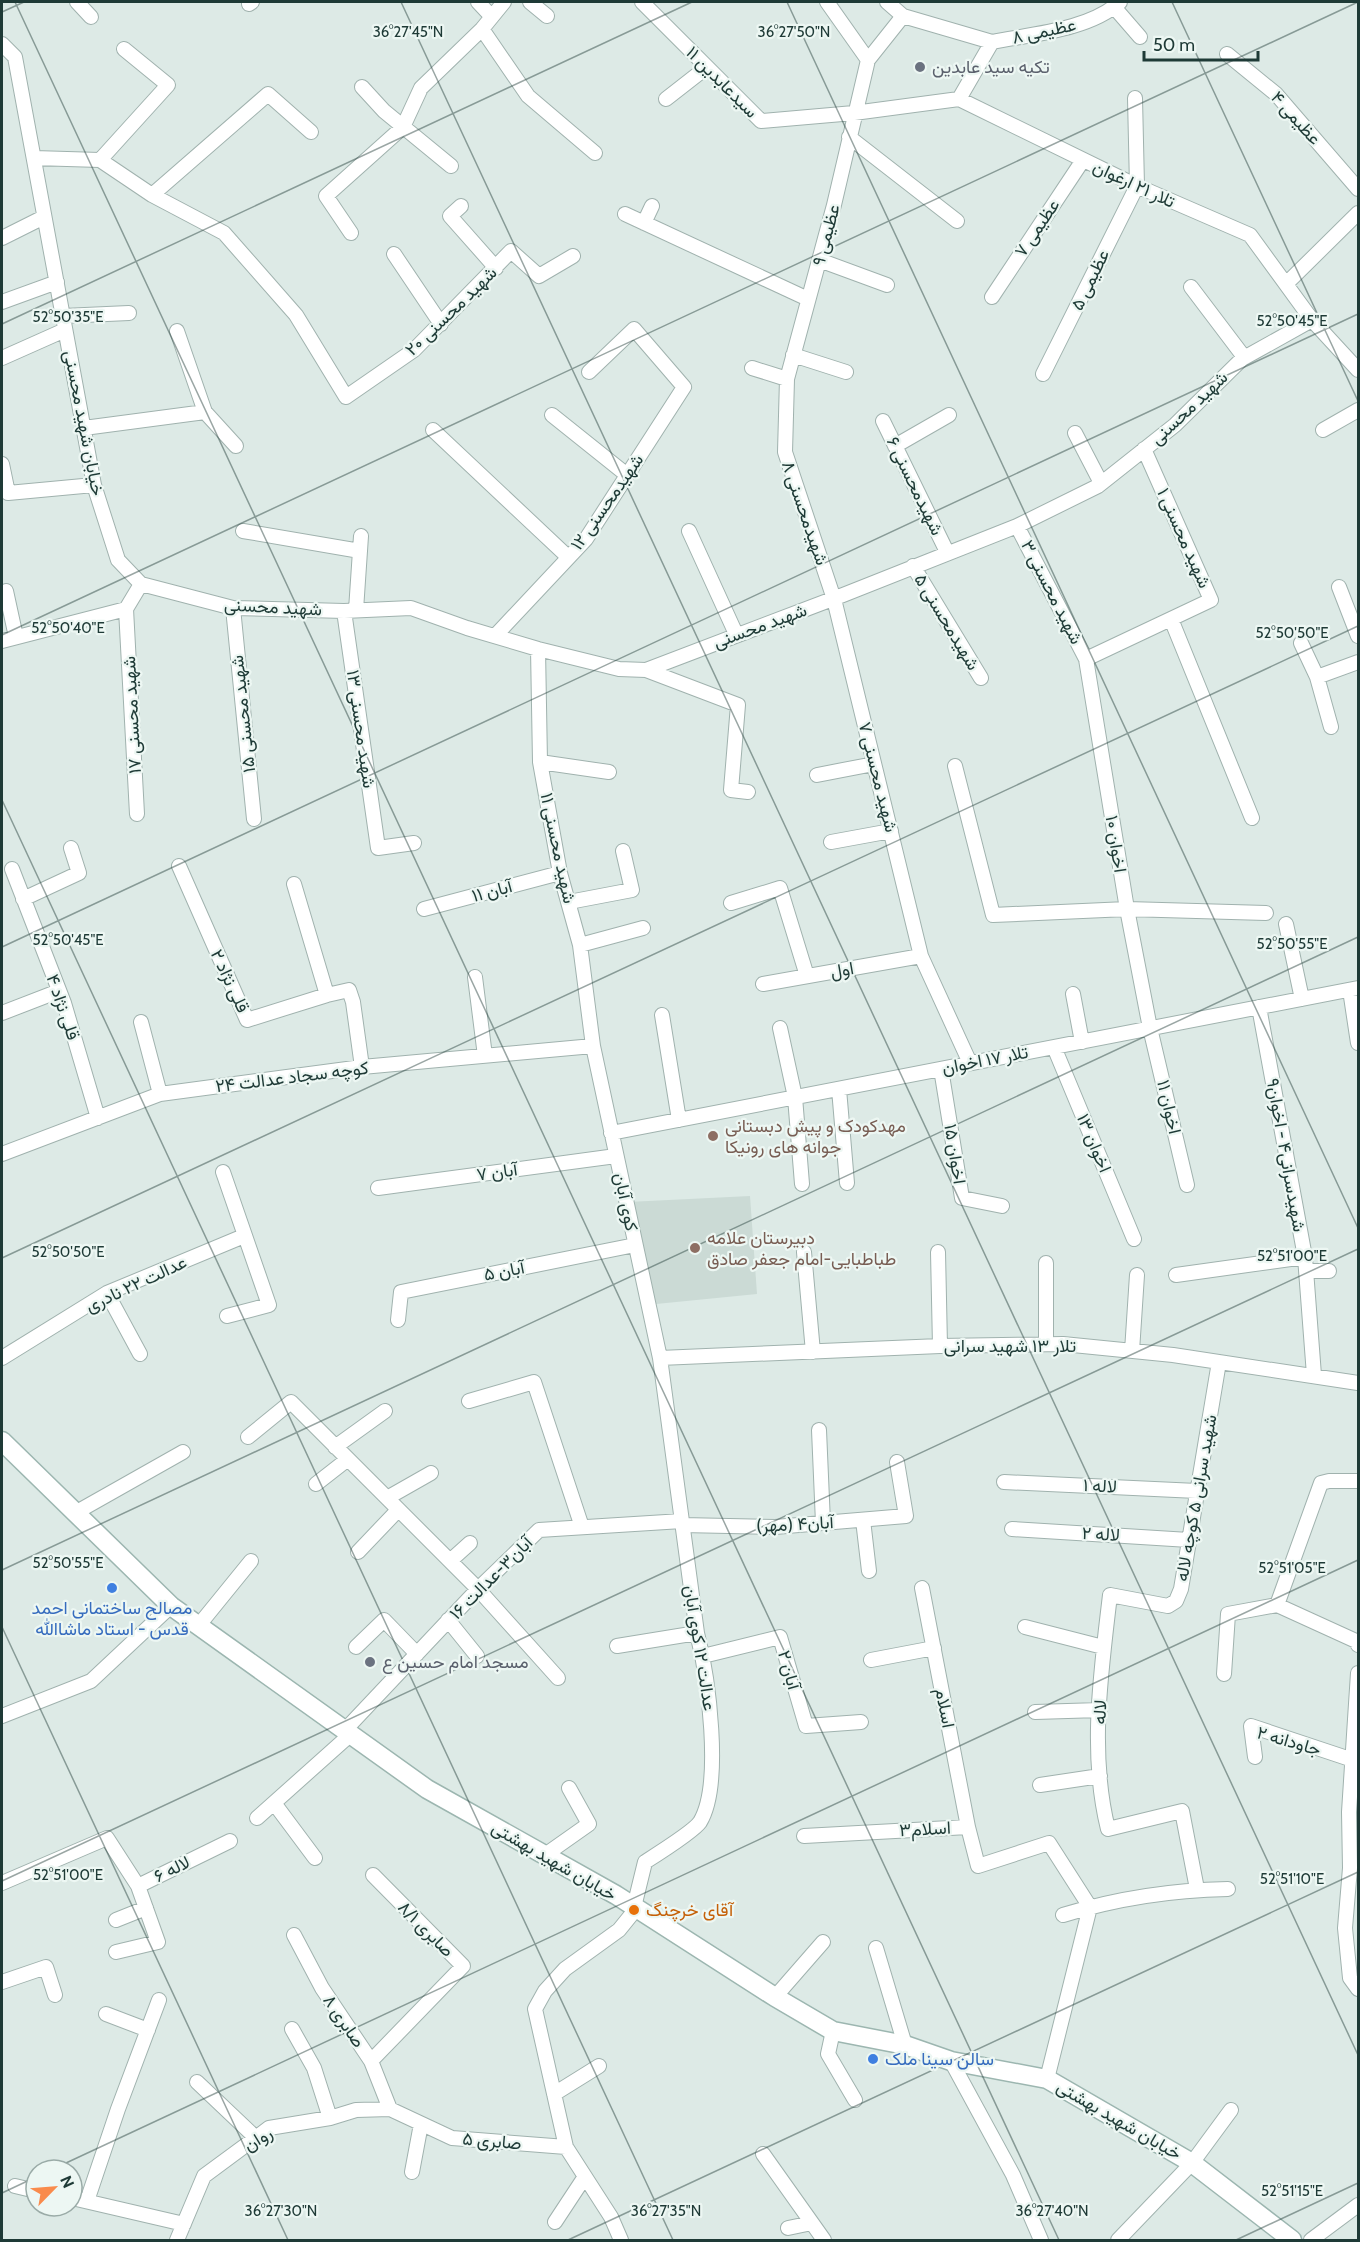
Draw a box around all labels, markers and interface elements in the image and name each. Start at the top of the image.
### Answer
street label: عظیمی ۸ [1010,13,1078,49]
text: 36°27'45"N [373,23,443,41]
text: 36°27'50"N [758,23,830,41]
scale bar [1144,24,1258,62]
text: 50 m [1153,34,1195,56]
street label: سیدعابدین ۱۱ [681,41,763,123]
place label: تکیه سید عابدین [932,56,1050,78]
marker: تکیه سید عابدین [913,60,927,74]
street label: عظیمی ۴ [1266,87,1326,149]
street label: تلار ۲۱ ارغوان [1089,155,1179,213]
street label: عظیمی ۷ [1010,195,1064,261]
street label: عظیمی ۹ [807,202,845,268]
street label: عظیمی ۵ [1066,246,1114,314]
street label: شهید محسنی ۲۰ [400,262,502,360]
text: 52°50'35"E [33,308,103,326]
text: 52°50'45"E [1256,312,1328,330]
street label: خیابان شهید محسنی [59,348,109,498]
street label: شهید محسنی [1146,366,1232,450]
street label: شهیدمحسنی ۶ [882,433,948,539]
street label: شهیدمحسنی ۱۲ [566,450,648,554]
street label: شهیدمحسنی ۸ [777,458,833,568]
street label: شهید محسنی ۱ [1152,484,1216,592]
street label: شهید محسنی ۳ [1016,536,1088,648]
street label: شهیدمحسنی ۵ [910,570,984,674]
street label: شهید محسنی [223,593,323,621]
street label: شهید محسنی [710,599,810,653]
text: 52°50'40"E [31,619,105,637]
text: 52°50'50"E [1255,624,1329,642]
street label: شهید محسنی ۱۵ [226,654,260,774]
street label: شهید محسنی ۱۷ [118,656,146,774]
street label: شهید محسنی ۱۳ [342,668,380,790]
street label: شهید محسنی ۷ [854,720,902,834]
street label: شهید محسنی ۱۱ [536,791,580,905]
street label: اخوان ۱۰ [1101,814,1131,874]
street label: آبان ۱۱ [469,875,516,907]
text: 52°50'45"E [32,931,104,949]
text: 52°50'55"E [1257,935,1327,953]
street label: قلی نژاد ۲ [206,946,254,1016]
street label: اول [828,957,856,983]
street label: قلی نژاد ۴ [41,971,85,1043]
street label: تلار ۱۷ اخوان [940,1041,1030,1079]
street label: کوچه سجاد عدالت ۲۴ [214,1057,370,1098]
street label: شهیدسرانی۴ - اخوان۹ [1262,1077,1310,1233]
street label: اخوان ۱۱ [1152,1078,1186,1136]
street label: اخوان ۱۳ [1072,1110,1116,1176]
place label: مهدکودک و پیش دبستانی جوانه های رونیکا [725,1115,906,1158]
street label: اخوان ۱۵ [939,1122,971,1186]
marker: مهدکودک و پیش دبستانی جوانه های رونیکا [706,1129,720,1143]
street label: آبان ۷ [475,1158,521,1186]
street label: کوی آبان [609,1171,643,1233]
place label: دبیرستان علامه طباطبایی-امام جعفر صادق [707,1227,896,1271]
marker: دبیرستان علامه طباطبایی-امام جعفر صادق [688,1241,702,1255]
text: 52°50'50"E [31,1243,105,1261]
text: 52°51'00"E [1257,1247,1327,1265]
street label: عدالت ۲۲ نادری [82,1251,190,1317]
street label: آبان ۵ [482,1256,528,1286]
street label: تلار ۱۳ شهید سرانی [944,1335,1076,1357]
street label: شهید سرانی ۵ کوچه لاله [1170,1413,1223,1583]
street label: لاله ۱ [1082,1474,1118,1498]
street label: آبان۴ (مهر) [756,1511,836,1537]
street label: لاله ۲ [1081,1522,1121,1546]
street label: آبان۳-عدالت ۱۶ [445,1530,539,1624]
text: 52°50'55"E [33,1554,103,1572]
text: 52°51'05"E [1258,1559,1326,1577]
marker: مصالح ساختمانی احمد قدس - استاد ماشاالله [105,1581,119,1595]
street label: عدالت ۱۲ کوی آبان [679,1584,721,1712]
place label: مصالح ساختمانی احمد قدس - استاد ماشاالله [32,1597,192,1640]
street label: آبان ۲ [773,1648,806,1694]
place label: مسجد امام حسین ع [382,1651,529,1674]
marker: مسجد امام حسین ع [363,1655,377,1669]
street label: اسلام [929,1686,960,1730]
street label: لاله [1088,1699,1112,1725]
street label: جاودانه ۲ [1254,1721,1324,1761]
street label: خیابان شهید بهشتی [488,1816,620,1906]
street label: اسلام۳ [899,1817,951,1842]
street label: لاله ۶ [150,1851,194,1887]
text: 52°51'00"E [33,1866,103,1884]
text: 52°51'10"E [1260,1870,1324,1888]
street label: صابری ۸/۱ [393,1896,459,1962]
place label: آقای خرچنگ [646,1899,735,1922]
marker: آقای خرچنگ [627,1903,641,1917]
street label: صابری ۸ [318,1990,370,2052]
place label: سالن سینا ملک [885,2048,994,2070]
marker: سالن سینا ملک [866,2052,880,2066]
street label: خیابان شهید بهشتی [1053,2075,1185,2165]
street label: روان [239,2122,277,2156]
street label: صابری ۵ [461,2127,523,2155]
north arrow [24,2158,84,2218]
text: N [56,2173,78,2191]
text: 52°51'15"E [1261,2182,1323,2200]
text: 36°27'30"N [245,2202,317,2220]
text: 36°27'35"N [631,2202,701,2220]
text: 36°27'40"N [1015,2202,1089,2220]

